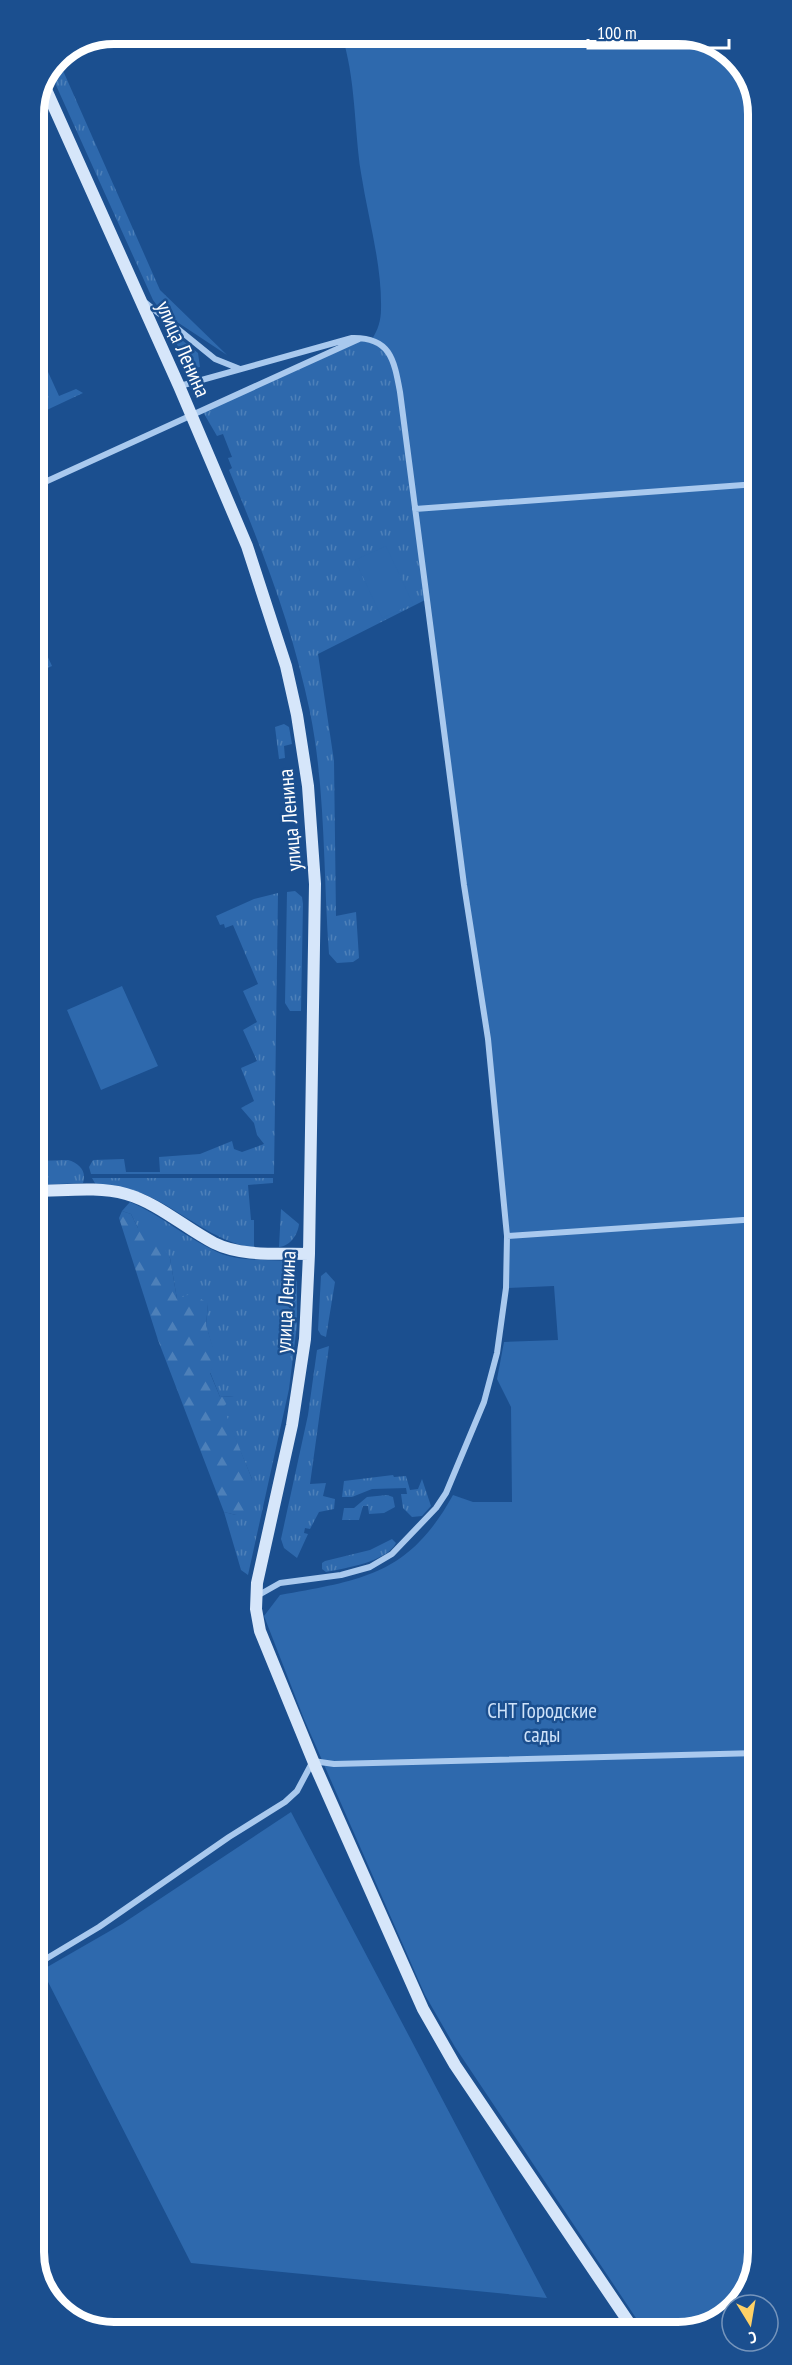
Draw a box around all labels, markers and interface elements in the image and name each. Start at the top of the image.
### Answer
scale bar [588,12,729,50]
text: 100 m [597,21,637,44]
street label: улица Ленина [150,296,217,401]
street label: улица Ленина [272,768,307,872]
street label: улица Ленина [269,1250,302,1354]
park label: СНТ Городские сады [487,1697,597,1748]
north arrow [720,2293,780,2353]
text: С [747,2327,758,2348]

